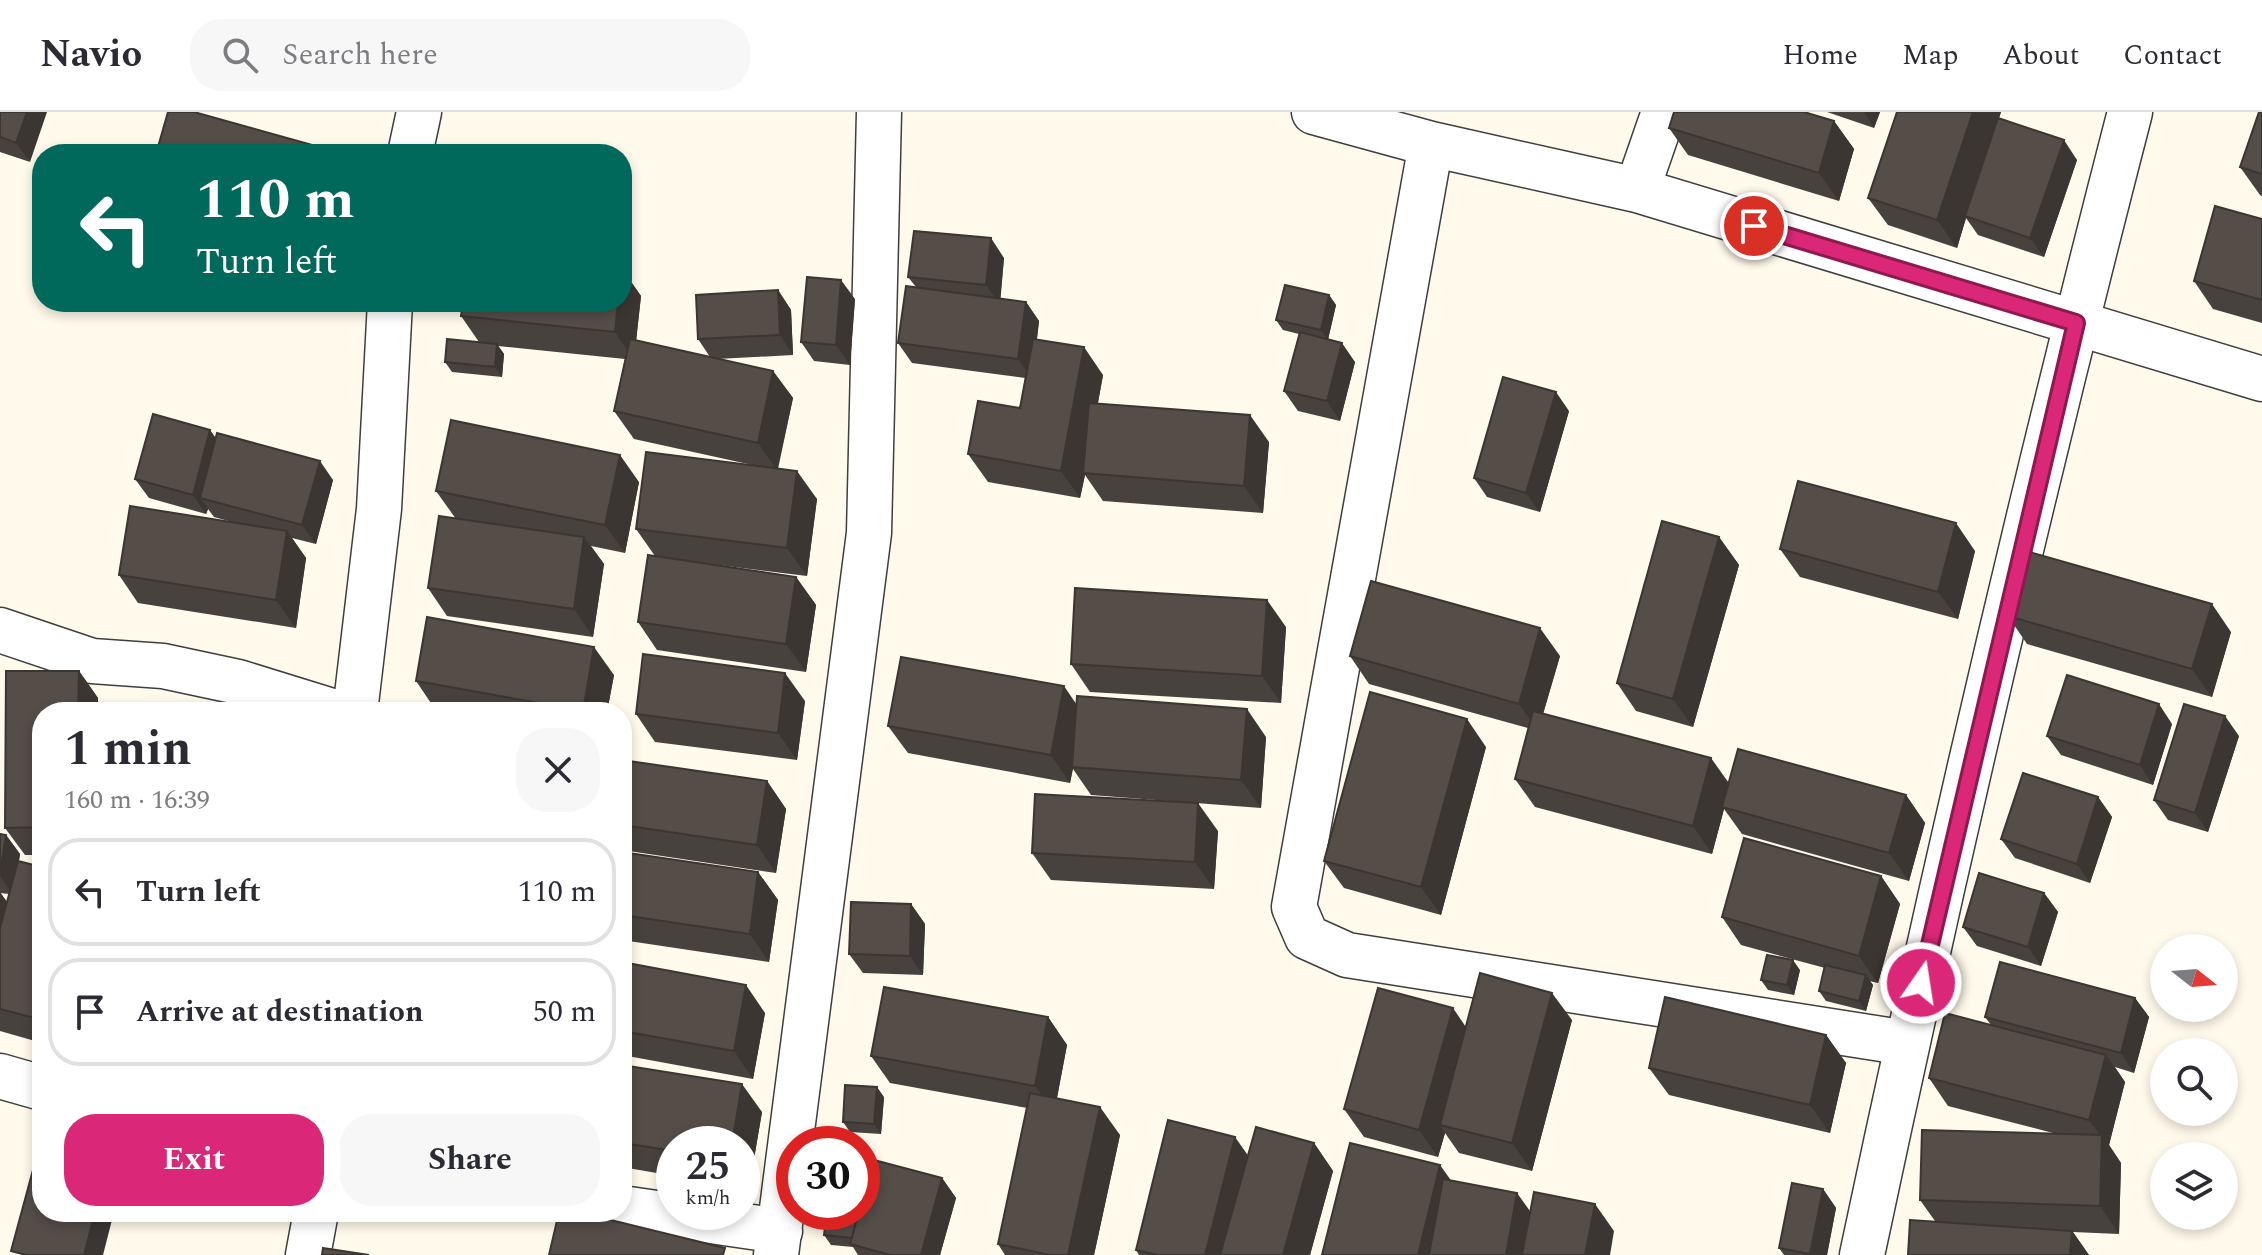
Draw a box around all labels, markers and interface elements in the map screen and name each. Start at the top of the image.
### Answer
search box [190,19,750,91]
text: Navio [40,26,142,84]
text: Search here [282,32,438,78]
icon: search [218,33,262,77]
text: Home [1782,34,1858,77]
text: Map [1902,34,1958,77]
text: About [2002,34,2079,77]
text: Contact [2123,34,2222,77]
text: 110 m [196,158,355,243]
icon: left [64,176,168,280]
pin [1720,192,1788,260]
icon: arrive [1732,204,1776,248]
text: Turn left [196,235,337,290]
text: 1 min [64,713,192,786]
button: close [516,728,600,812]
text: 160 m · 16:39 [64,780,210,820]
text: Turn left [136,869,261,915]
text: 110 m [518,869,596,915]
icon: left [68,870,112,914]
north arrow [2150,934,2238,1022]
map controls [2150,934,2238,1230]
position arrow [1879,941,1963,1025]
text: Arrive at destination [136,989,423,1035]
text: 50 m [533,989,596,1035]
icon: arrive [68,990,112,1034]
button: search [2150,1038,2238,1126]
button: Exit [64,1114,324,1206]
button: Share [340,1114,600,1206]
speed limit sign: 30 [776,1126,880,1230]
text: 25 [686,1137,730,1198]
button: layers [2150,1142,2238,1230]
text: km/h [686,1183,731,1213]

